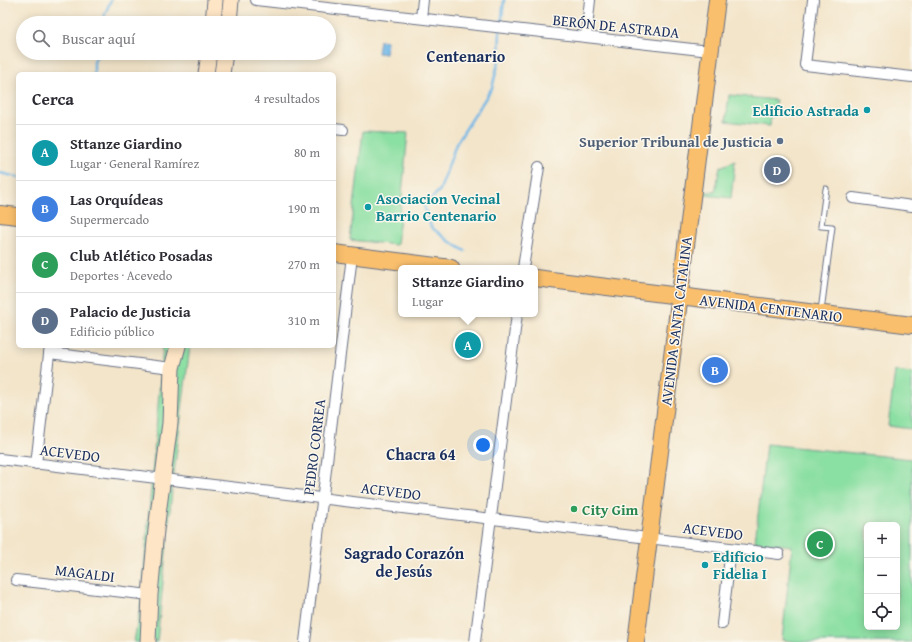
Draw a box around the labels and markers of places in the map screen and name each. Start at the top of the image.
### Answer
place label: Edificio Astrada [753,100,859,121]
marker: Edificio Astrada [862,105,872,115]
place label: Superior Tribunal de Justicia [579,131,772,152]
marker: Superior Tribunal de Justicia [775,136,785,146]
pin: D [764,155,790,185]
place label: Asociacion Vecinal Barrio Centenario [376,188,501,226]
marker: Asociacion Vecinal Barrio Centenario [363,202,373,212]
pin: A [455,330,481,360]
pin: B [702,355,728,385]
place label: City Gim [582,499,639,520]
marker: City Gim [569,504,579,514]
pin: C [807,529,833,559]
place label: Edificio Fidelia I [713,546,767,584]
marker: Edificio Fidelia I [700,560,710,570]

